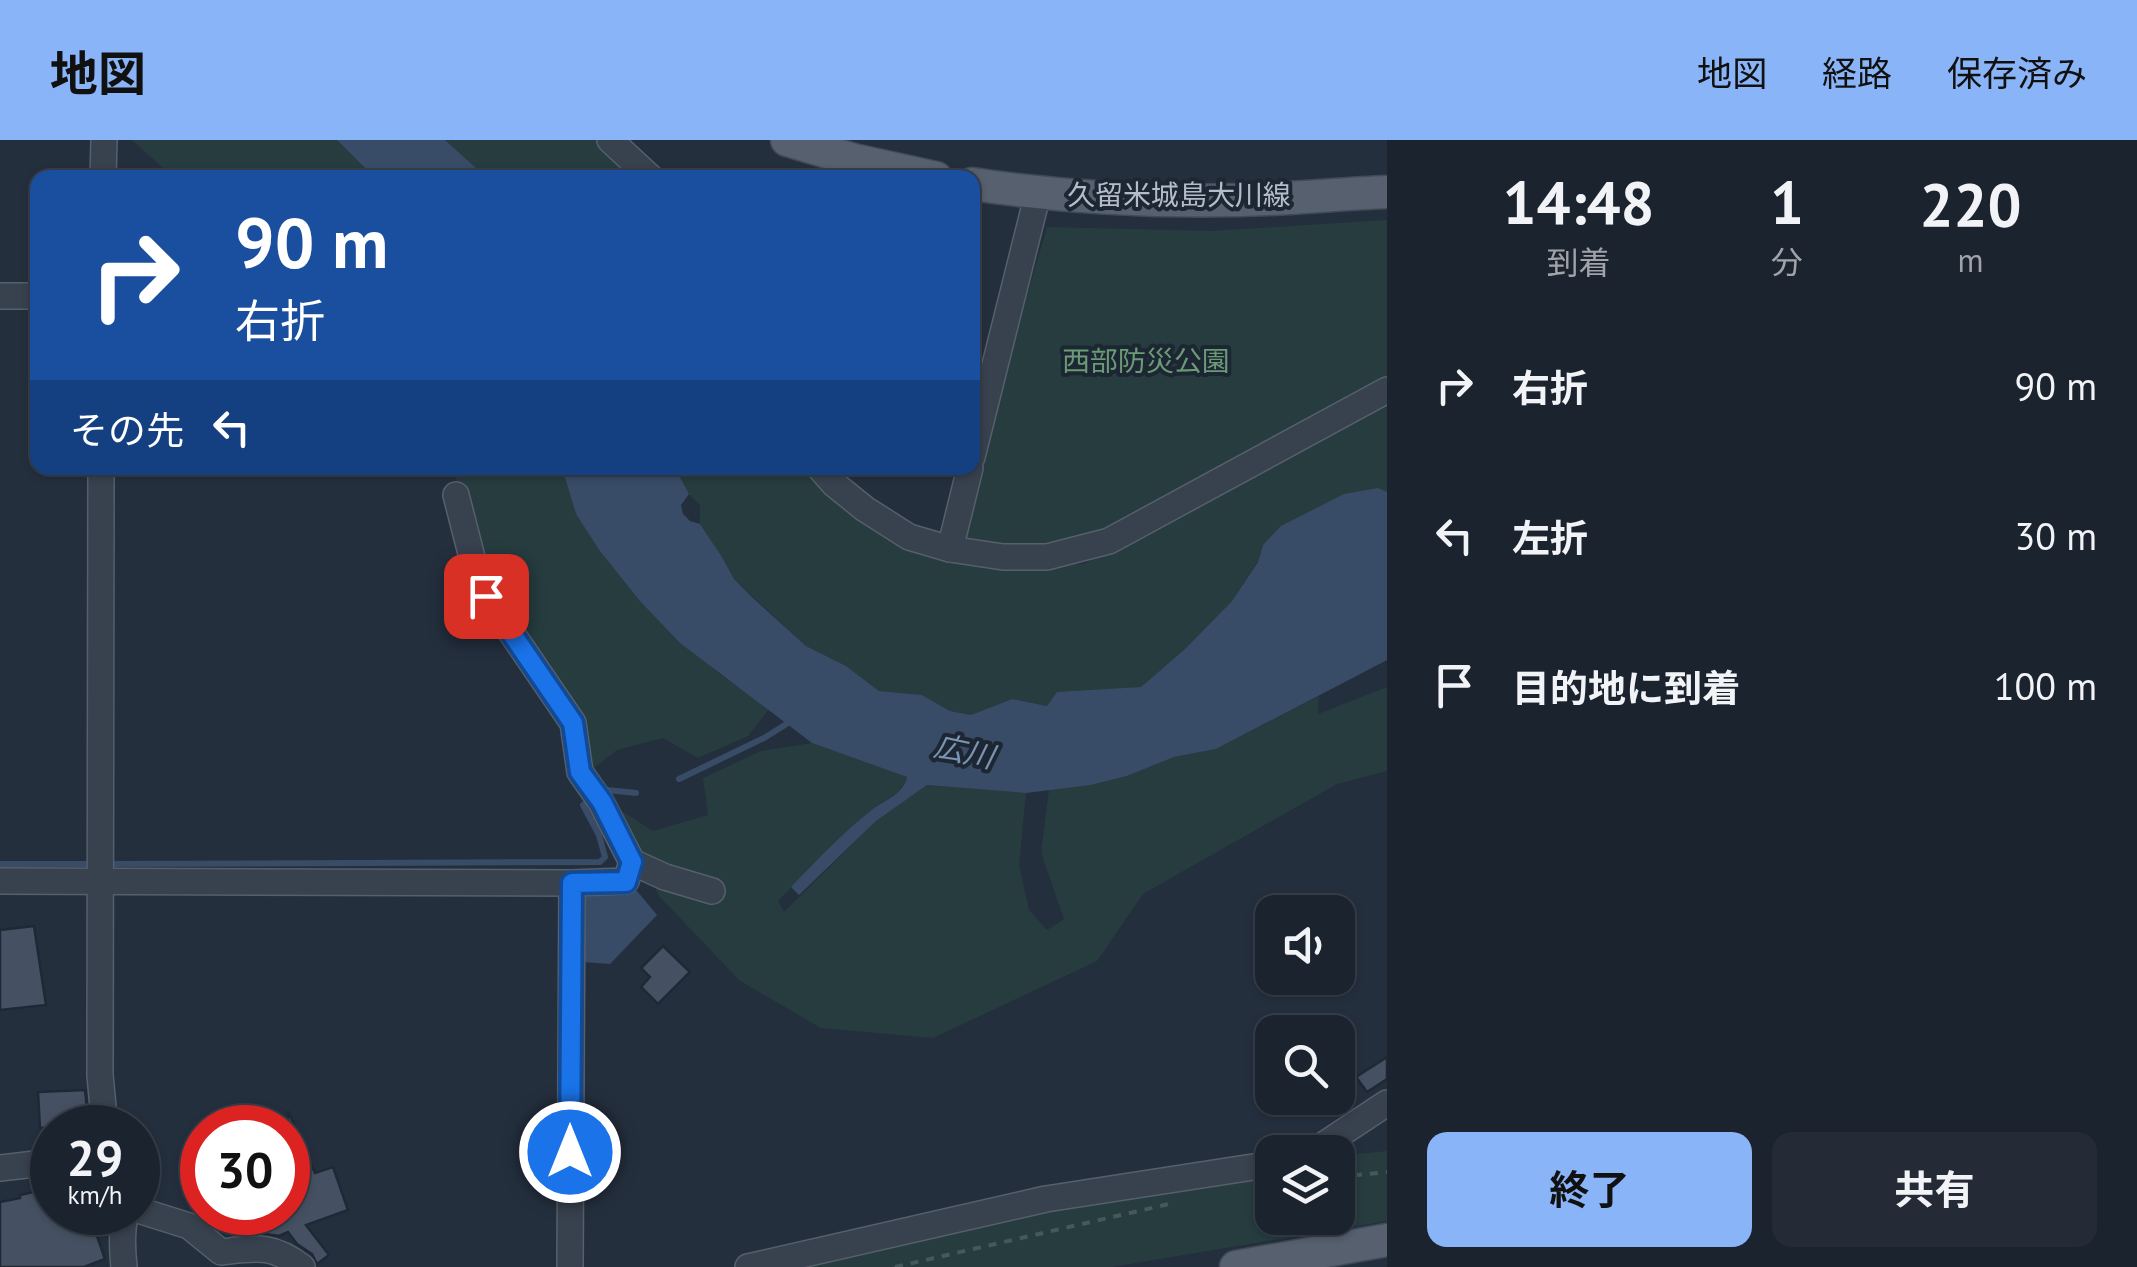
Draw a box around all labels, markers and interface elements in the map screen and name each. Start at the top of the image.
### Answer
text: 地図 [50,42,146,104]
text: 地図 [1697,50,1767,96]
text: 経路 [1822,50,1892,96]
text: 保存済み [1947,50,2087,96]
text: 14:48 [1502,163,1655,241]
text: 1 [1770,163,1804,241]
text: 220 [1919,165,2022,243]
street label: 久留米城島大川線 [1067,176,1291,213]
text: 90 m [235,197,388,287]
icon: right [70,210,200,340]
text: m [1958,239,1984,281]
text: 到着 [1547,241,1611,283]
text: 分 [1771,241,1803,283]
text: 右折 [235,291,325,349]
park label: 西部防災公園 [1062,342,1230,379]
icon: right [1427,358,1482,413]
text: 90 m [2015,361,2097,410]
text: 右折 [1512,363,1588,412]
icon: left [204,400,259,455]
text: その先 [70,405,184,454]
icon: left [1427,508,1482,563]
text: 30 m [2015,511,2097,560]
text: 左折 [1512,513,1588,562]
pin [444,554,529,639]
icon: arrive [459,569,514,624]
icon: arrive [1427,658,1482,713]
text: 100 m [1994,661,2097,710]
text: 目的地に到着 [1512,663,1740,712]
water label: 広川 [931,725,1001,776]
map controls [1255,895,1355,1235]
button: sound [1255,895,1355,995]
button: search [1255,1015,1355,1115]
position arrow [518,1100,622,1204]
speed limit sign: 30 [180,1105,310,1235]
text: 29 [67,1125,123,1190]
button: 終了 [1427,1132,1752,1247]
button: 共有 [1772,1132,2097,1247]
button: layers [1255,1135,1355,1235]
text: km/h [68,1179,122,1211]

